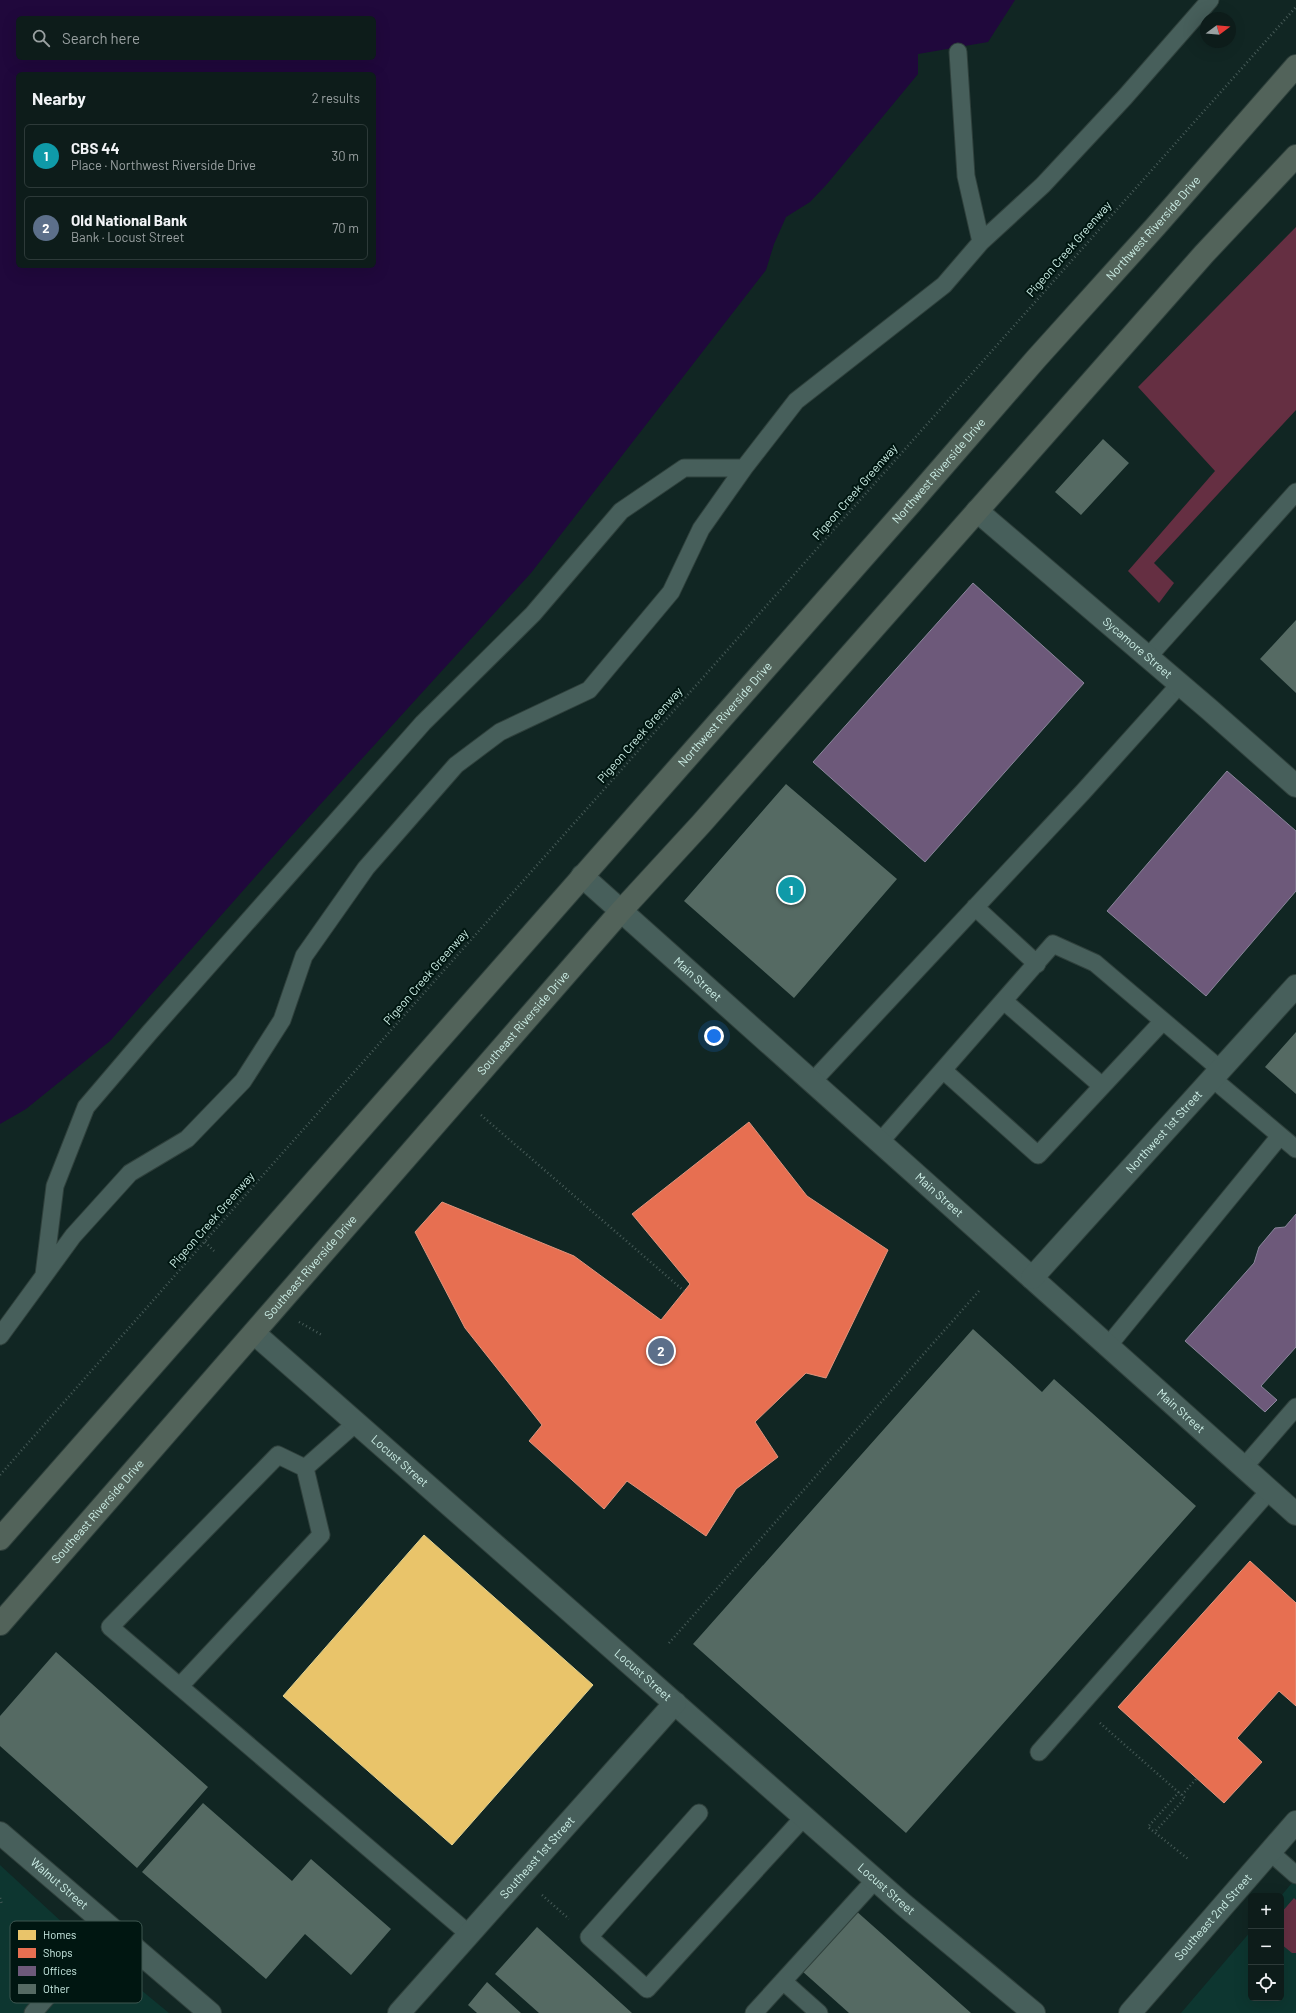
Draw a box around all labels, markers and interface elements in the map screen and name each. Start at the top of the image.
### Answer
north arrow [1200,12,1236,48]
search box [16,16,376,60]
icon: search [30,27,52,49]
text: Search here [62,29,140,47]
text: Nearby [32,88,86,108]
text: 2 results [312,90,360,106]
text: CBS 44 [71,139,120,157]
text: 1 [44,148,48,164]
text: 30 m [332,148,359,164]
text: Place · Northwest Riverside Drive [71,157,256,173]
street label: Northwest Riverside Drive [1103,173,1203,283]
street label: Pigeon Creek Greenway [1023,197,1114,299]
text: Old National Bank [71,211,187,229]
text: 2 [42,220,50,236]
text: 70 m [332,220,359,236]
text: Bank · Locust Street [71,229,184,245]
street label: Northwest Riverside Drive [889,415,988,526]
street label: Pigeon Creek Greenway [809,440,900,542]
street label: Sycamore Street [1100,614,1176,681]
street label: Northwest Riverside Drive [675,659,774,769]
street label: Pigeon Creek Greenway [594,683,685,785]
pin: 1 [778,875,804,905]
street label: Pigeon Creek Greenway [380,925,471,1027]
street label: Main Street [671,953,725,1004]
street label: Southeast Riverside Drive [474,967,572,1077]
your location [704,1026,724,1046]
street label: Northwest 1st Street [1122,1087,1204,1176]
street label: Pigeon Creek Greenway [166,1168,257,1270]
street label: Main Street [913,1169,967,1219]
street label: Southeast Riverside Drive [261,1212,359,1322]
pin: 2 [648,1336,674,1366]
street label: Main Street [1155,1385,1208,1435]
street label: Locust Street [369,1432,432,1489]
street label: Southeast Riverside Drive [48,1456,146,1566]
street label: Locust Street [612,1646,675,1703]
street label: Southeast 1st Street [496,1813,577,1901]
street label: Walnut Street [28,1854,92,1912]
street label: Locust Street [855,1860,918,1917]
street label: Southeast 2nd Street [1171,1870,1254,1963]
map controls [1248,1893,1284,2001]
button: + [1248,1893,1284,1929]
legend [10,1921,142,2003]
text: Homes [43,1928,76,1941]
button: − [1248,1929,1284,1965]
text: Shops [43,1946,73,1959]
text: Offices [43,1964,77,1977]
button: locate [1248,1965,1284,2001]
text: Other [43,1982,70,1995]

